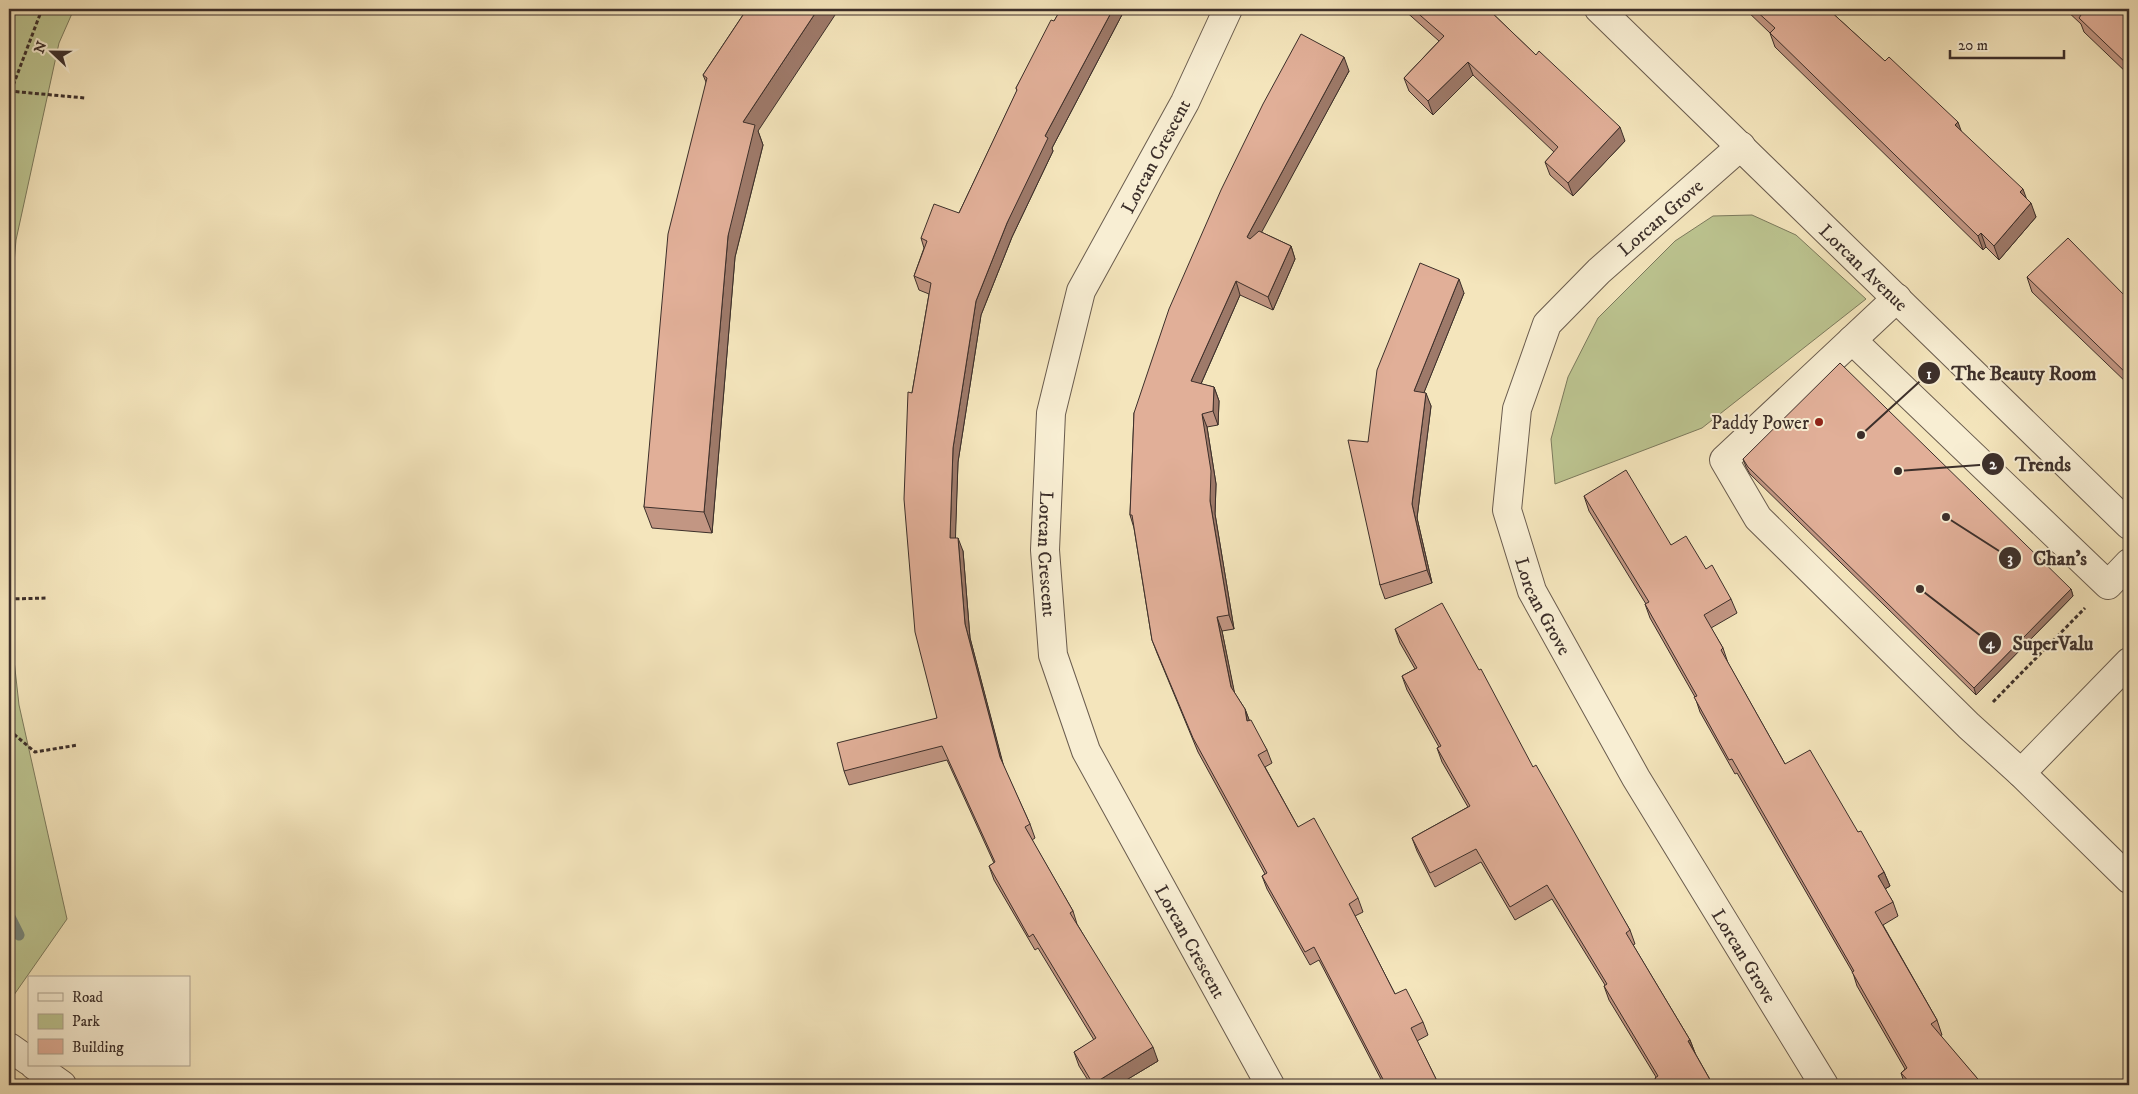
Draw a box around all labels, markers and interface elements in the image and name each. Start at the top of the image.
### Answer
north arrow [28,28,78,78]
scale bar [1950,28,2064,60]
text: 20 m [1958,36,1988,55]
text: N [30,38,52,56]
street label: Lorcan Crescent [1117,96,1196,218]
street label: Lorcan Grove [1613,175,1709,262]
street label: Lorcan Avenue [1814,220,1912,317]
callout: The Beauty Room [1917,356,2107,391]
text: The Beauty Room [1950,362,2097,387]
text: 1 [1926,365,1932,384]
place label: Paddy Power [1711,412,1809,435]
marker: Paddy Power [1813,416,1825,428]
callout: Trends [1980,446,2081,481]
text: Trends [2014,453,2071,478]
text: 2 [1989,455,1997,474]
street label: Lorcan Crescent [1032,491,1060,618]
callout: Chan's [1998,540,2097,575]
text: Chan's [2033,547,2087,572]
text: 3 [2007,549,2013,568]
street label: Lorcan Grove [1509,555,1575,660]
callout: SuperValu [1977,625,2103,660]
text: SuperValu [2013,632,2094,657]
text: 4 [1985,634,1996,653]
street label: Lorcan Crescent [1149,881,1230,1003]
street label: Lorcan Grove [1706,905,1781,1008]
legend [28,976,190,1066]
text: Road [72,988,104,1007]
text: Park [72,1012,101,1031]
text: Building [72,1038,124,1057]

